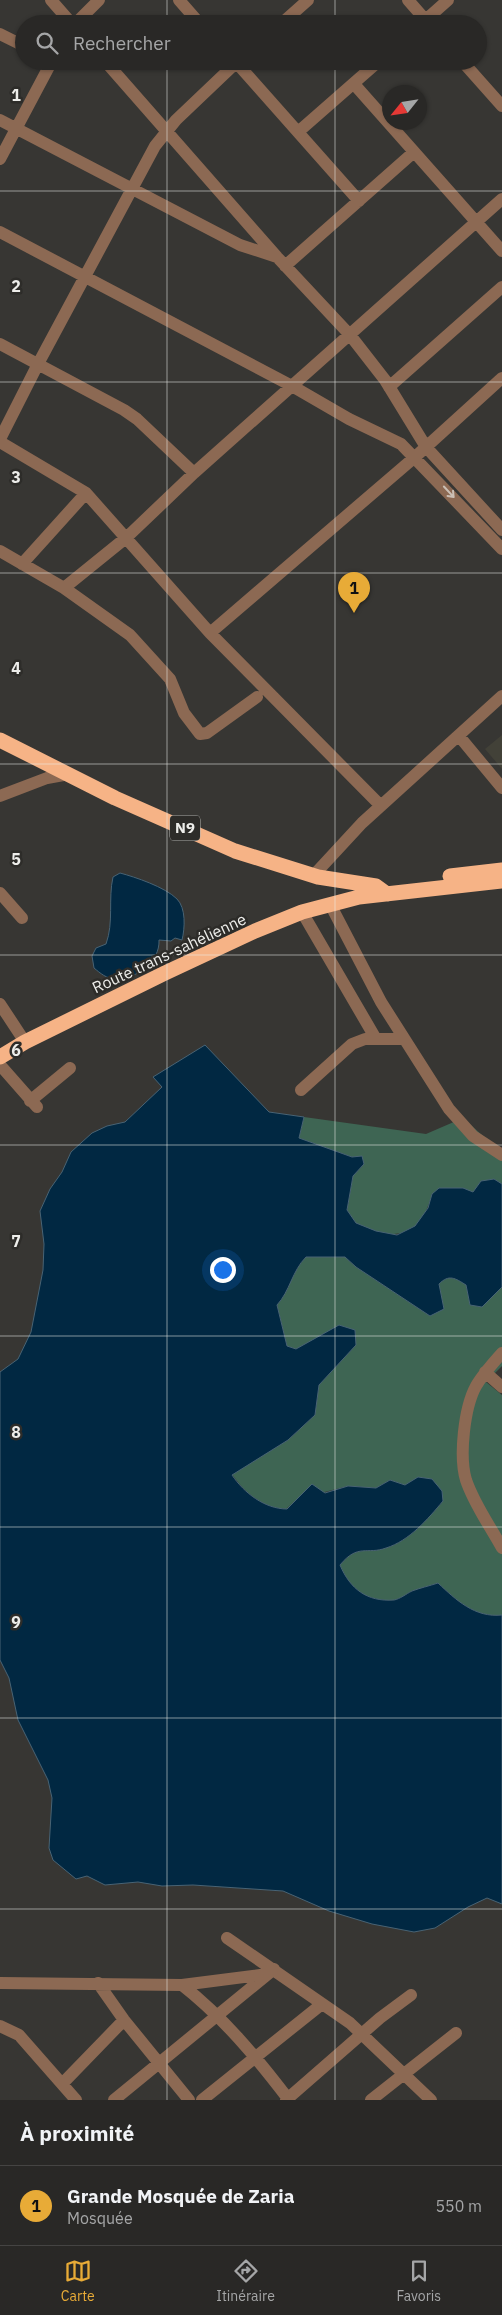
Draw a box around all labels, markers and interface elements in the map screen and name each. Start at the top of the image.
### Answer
search box [15,15,487,70]
icon: search [33,29,61,57]
text: Rechercher [73,31,171,55]
text: 1 [11,85,21,105]
north arrow [382,85,427,130]
text: 2 [11,276,21,296]
text: 3 [11,467,21,487]
one-way arrow [443,486,455,499]
pin: 1 [338,572,370,613]
text: 4 [11,658,21,678]
road number: N9 [170,816,200,840]
text: 5 [11,849,21,869]
street label: Route trans-sahélienne [89,908,249,997]
text: 6 [11,1040,21,1060]
text: 7 [11,1231,21,1251]
your location [210,1257,236,1283]
text: 8 [11,1422,21,1442]
text: 9 [11,1612,21,1632]
text: À proximité [20,2119,134,2147]
text: Grande Mosquée de Zaria [67,2184,294,2208]
text: 1 [31,2196,41,2216]
text: 550 m [435,2196,482,2216]
text: Mosquée [67,2208,133,2228]
tab: Carte [61,2257,95,2305]
tab: Itinéraire [216,2257,275,2305]
tab: Favoris [396,2257,441,2305]

